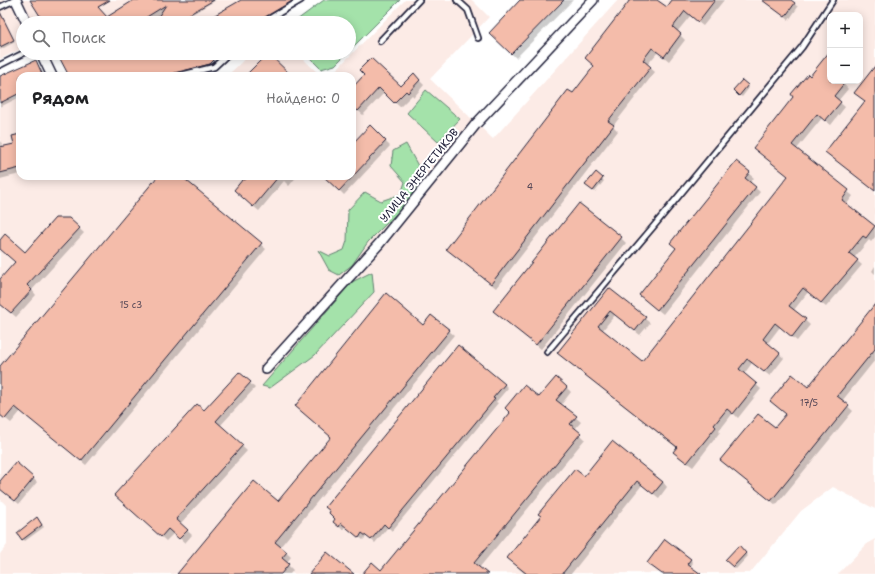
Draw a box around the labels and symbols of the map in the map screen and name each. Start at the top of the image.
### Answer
street label: УЛИЦА ЭНЕРГЕТИКОВ [377,125,462,225]
house number: 4 [527,181,533,193]
house number: 15 с3 [120,299,142,311]
house number: 17/5 [800,397,818,409]

